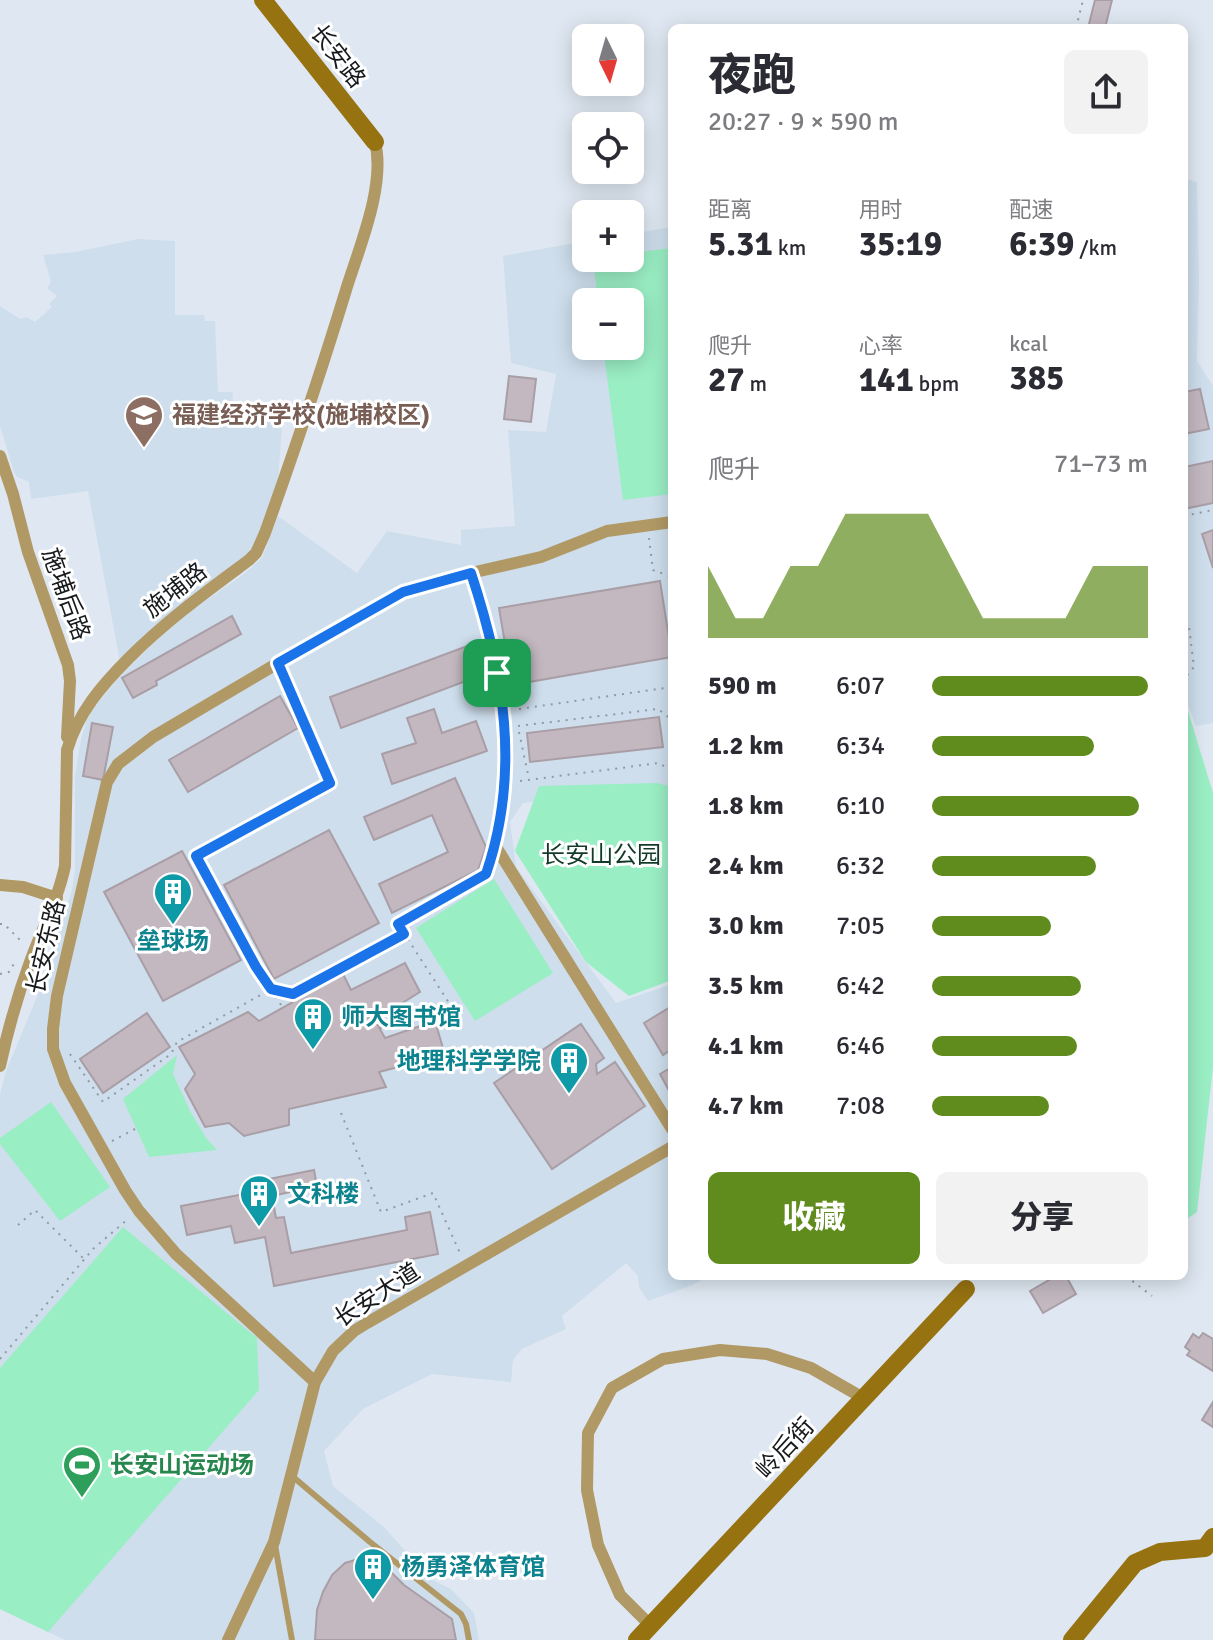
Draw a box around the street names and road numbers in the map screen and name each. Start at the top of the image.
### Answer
street label: 长安路 [304,18,372,94]
street label: 施埔后路 [35,544,97,644]
street label: 施埔路 [137,556,213,624]
street label: 长安东路 [21,897,71,997]
street label: 长安大道 [329,1256,425,1334]
street label: 岭后街 [749,1411,821,1485]

